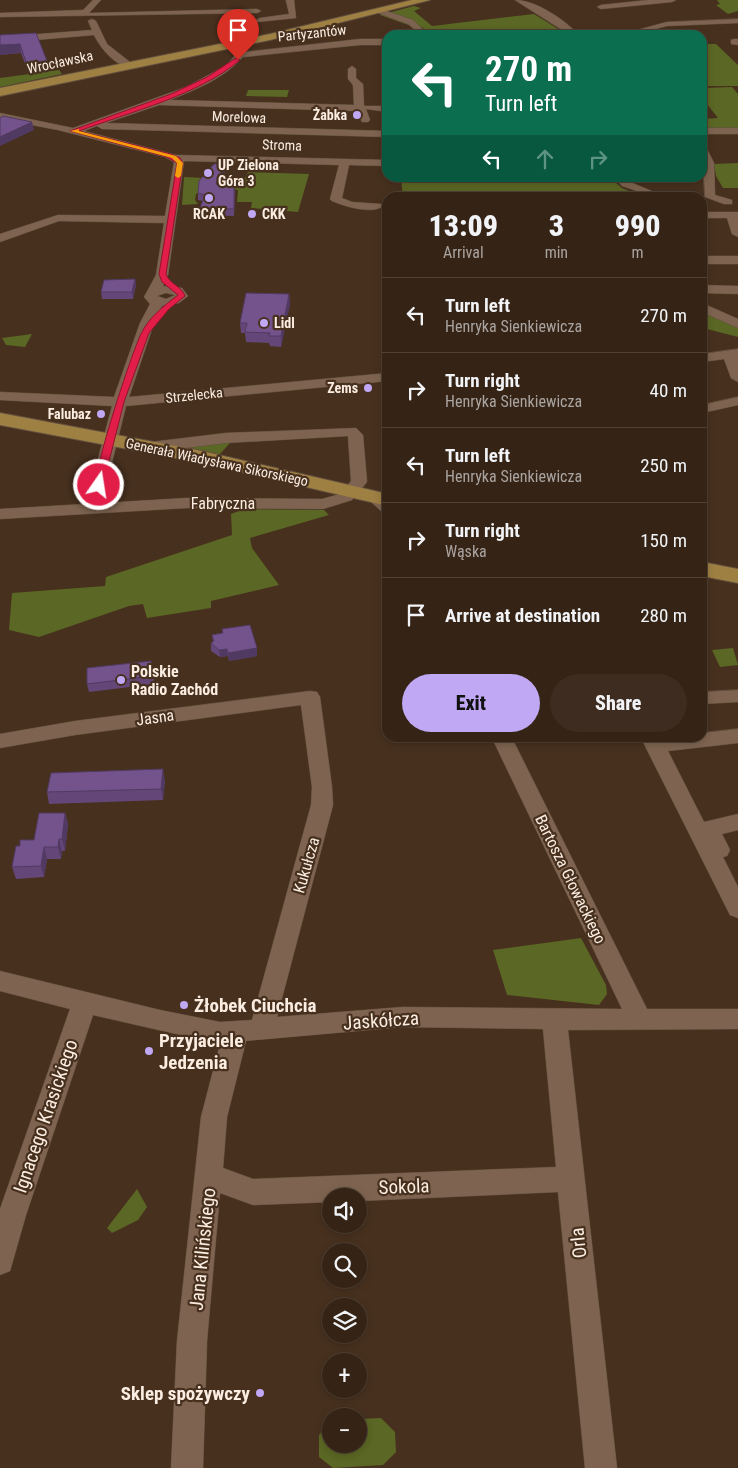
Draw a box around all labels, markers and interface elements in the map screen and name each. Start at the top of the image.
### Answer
pin [217,9,259,60]
icon: arrive [224,16,252,44]
street label: Partyzantów [277,21,347,45]
street label: Wrocławska [26,47,94,77]
text: 270 m [485,49,572,90]
icon: left [402,50,467,115]
text: Turn left [485,91,557,116]
place label: Żabka [313,107,347,123]
street label: Morelowa [212,108,266,126]
marker: Żabka [351,109,363,121]
street label: Stroma [262,136,302,154]
icon: left [478,145,506,173]
icon: ahead [531,145,559,173]
icon: right [584,145,612,173]
place label: UP Zielona Góra 3 [218,157,279,189]
marker: UP Zielona Góra 3 [202,167,214,179]
marker: RCAK [203,192,215,204]
place label: RCAK [193,206,225,222]
place label: CKK [262,206,286,222]
marker: CKK [246,208,258,220]
text: 13:09 [429,208,498,243]
text: 3 [549,208,564,243]
text: 990 [615,208,660,243]
text: Arrival [443,243,484,262]
text: min [545,243,568,262]
text: m [632,243,644,262]
text: Turn left [445,294,510,317]
icon: left [402,301,430,329]
text: 270 m [640,304,687,327]
place label: Lidl [274,315,295,331]
marker: Lidl [258,317,270,329]
text: Henryka Sienkiewicza [445,317,582,336]
text: Turn right [445,369,520,392]
icon: right [402,376,430,404]
text: 40 m [650,379,687,402]
place label: Zems [327,380,358,396]
marker: Zems [362,382,374,394]
street label: Strzelecka [165,384,223,406]
text: Henryka Sienkiewicza [445,392,582,411]
place label: Falubaz [48,406,91,422]
marker: Falubaz [95,408,107,420]
street label: Generała Władysława Sikorskiego [124,435,310,489]
text: Turn left [445,444,510,467]
icon: left [402,451,430,479]
text: 250 m [640,454,687,477]
position arrow [72,458,124,510]
text: Henryka Sienkiewicza [445,467,582,486]
street label: Fabryczna [191,494,255,513]
text: Turn right [445,519,520,542]
icon: right [402,526,430,554]
text: 150 m [640,529,687,552]
text: Wąska [445,542,487,561]
icon: arrive [402,601,430,629]
text: Arrive at destination [445,604,600,627]
text: 280 m [640,604,687,627]
place label: Polskie Radio Zachód [131,662,218,699]
marker: Polskie Radio Zachód [115,674,127,686]
button: Exit [402,674,540,732]
button: Share [550,674,687,732]
street label: Jasna [135,705,175,730]
street label: Bartosza Głowackiego [531,812,610,947]
street label: Kukułcza [289,835,324,895]
place label: Żłobek Ciuchcia [194,994,316,1017]
marker: Żłobek Ciuchcia [178,999,190,1011]
street label: Jaskółcza [342,1006,420,1035]
place label: Przyjaciele Jedzenia [159,1029,243,1074]
street label: Ignacego Krasickiego [8,1036,83,1196]
marker: Przyjaciele Jedzenia [143,1045,155,1057]
street label: Sokola [378,1174,430,1199]
street label: Jana Kilińskiego [185,1187,220,1311]
map controls [322,1188,367,1453]
button: sound [322,1188,367,1233]
street label: Orla [565,1226,592,1259]
button: search [322,1243,367,1288]
button: layers [322,1298,367,1343]
button: + [322,1353,367,1398]
place label: Sklep spożywczy [121,1382,251,1405]
marker: Sklep spożywczy [254,1387,266,1399]
button: − [322,1408,367,1453]

